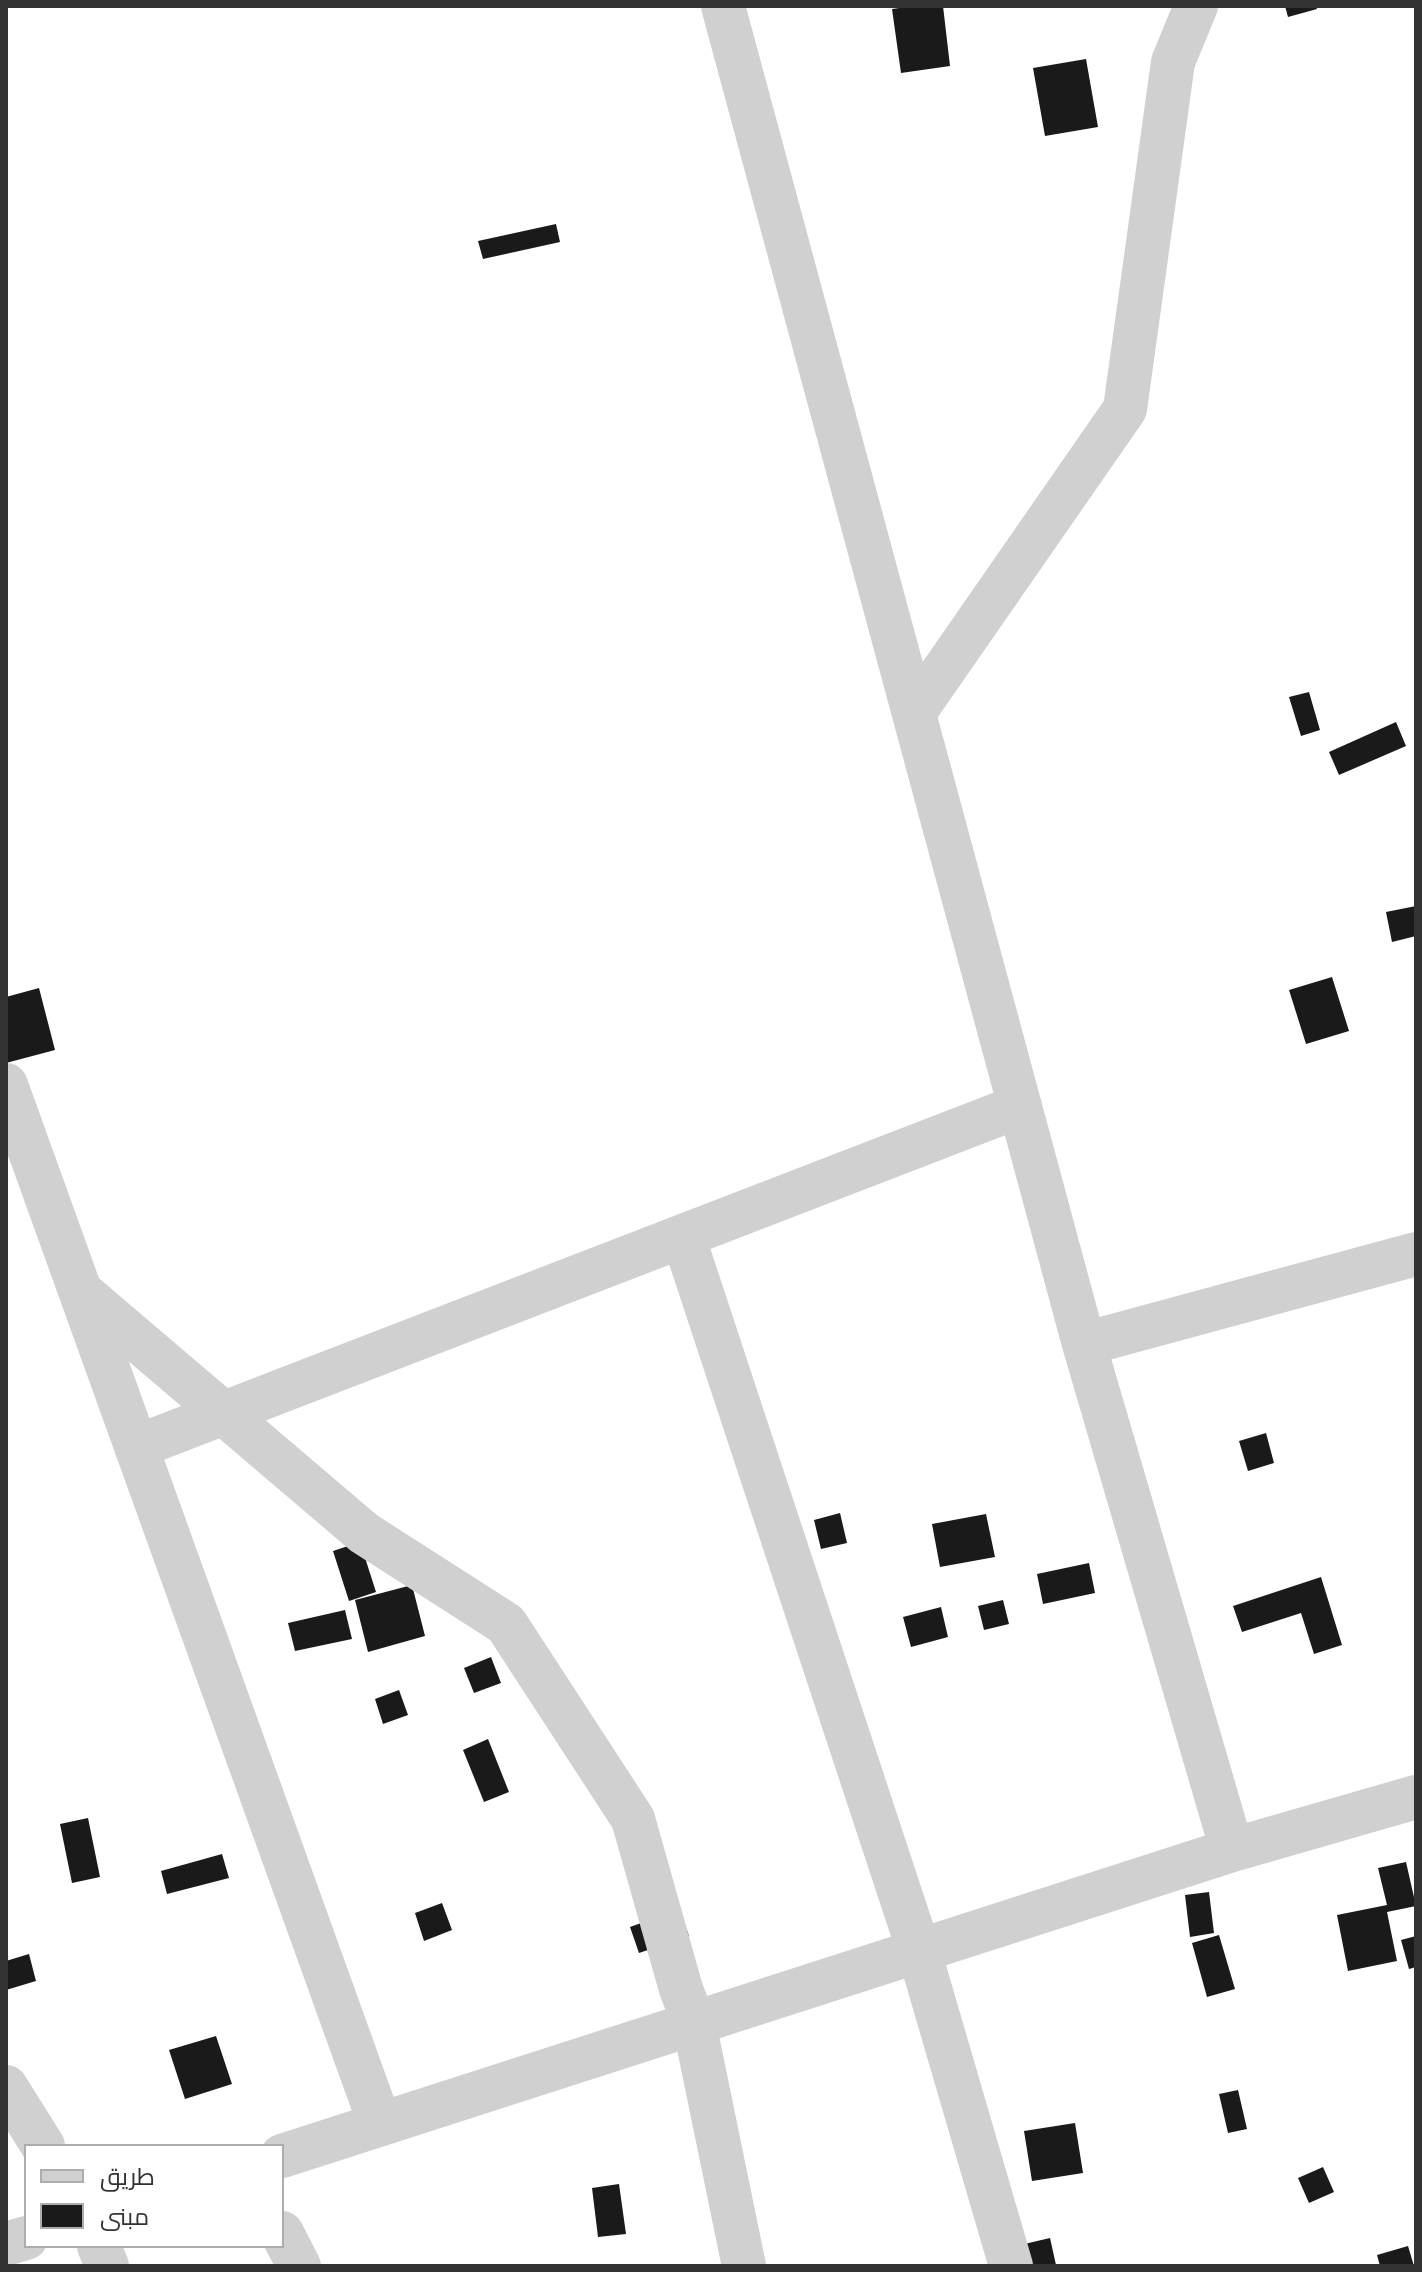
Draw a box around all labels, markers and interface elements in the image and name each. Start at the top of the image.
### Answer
legend [24,2144,284,2248]
text: طريق [100,2163,155,2191]
text: مبنى [100,2203,149,2231]

